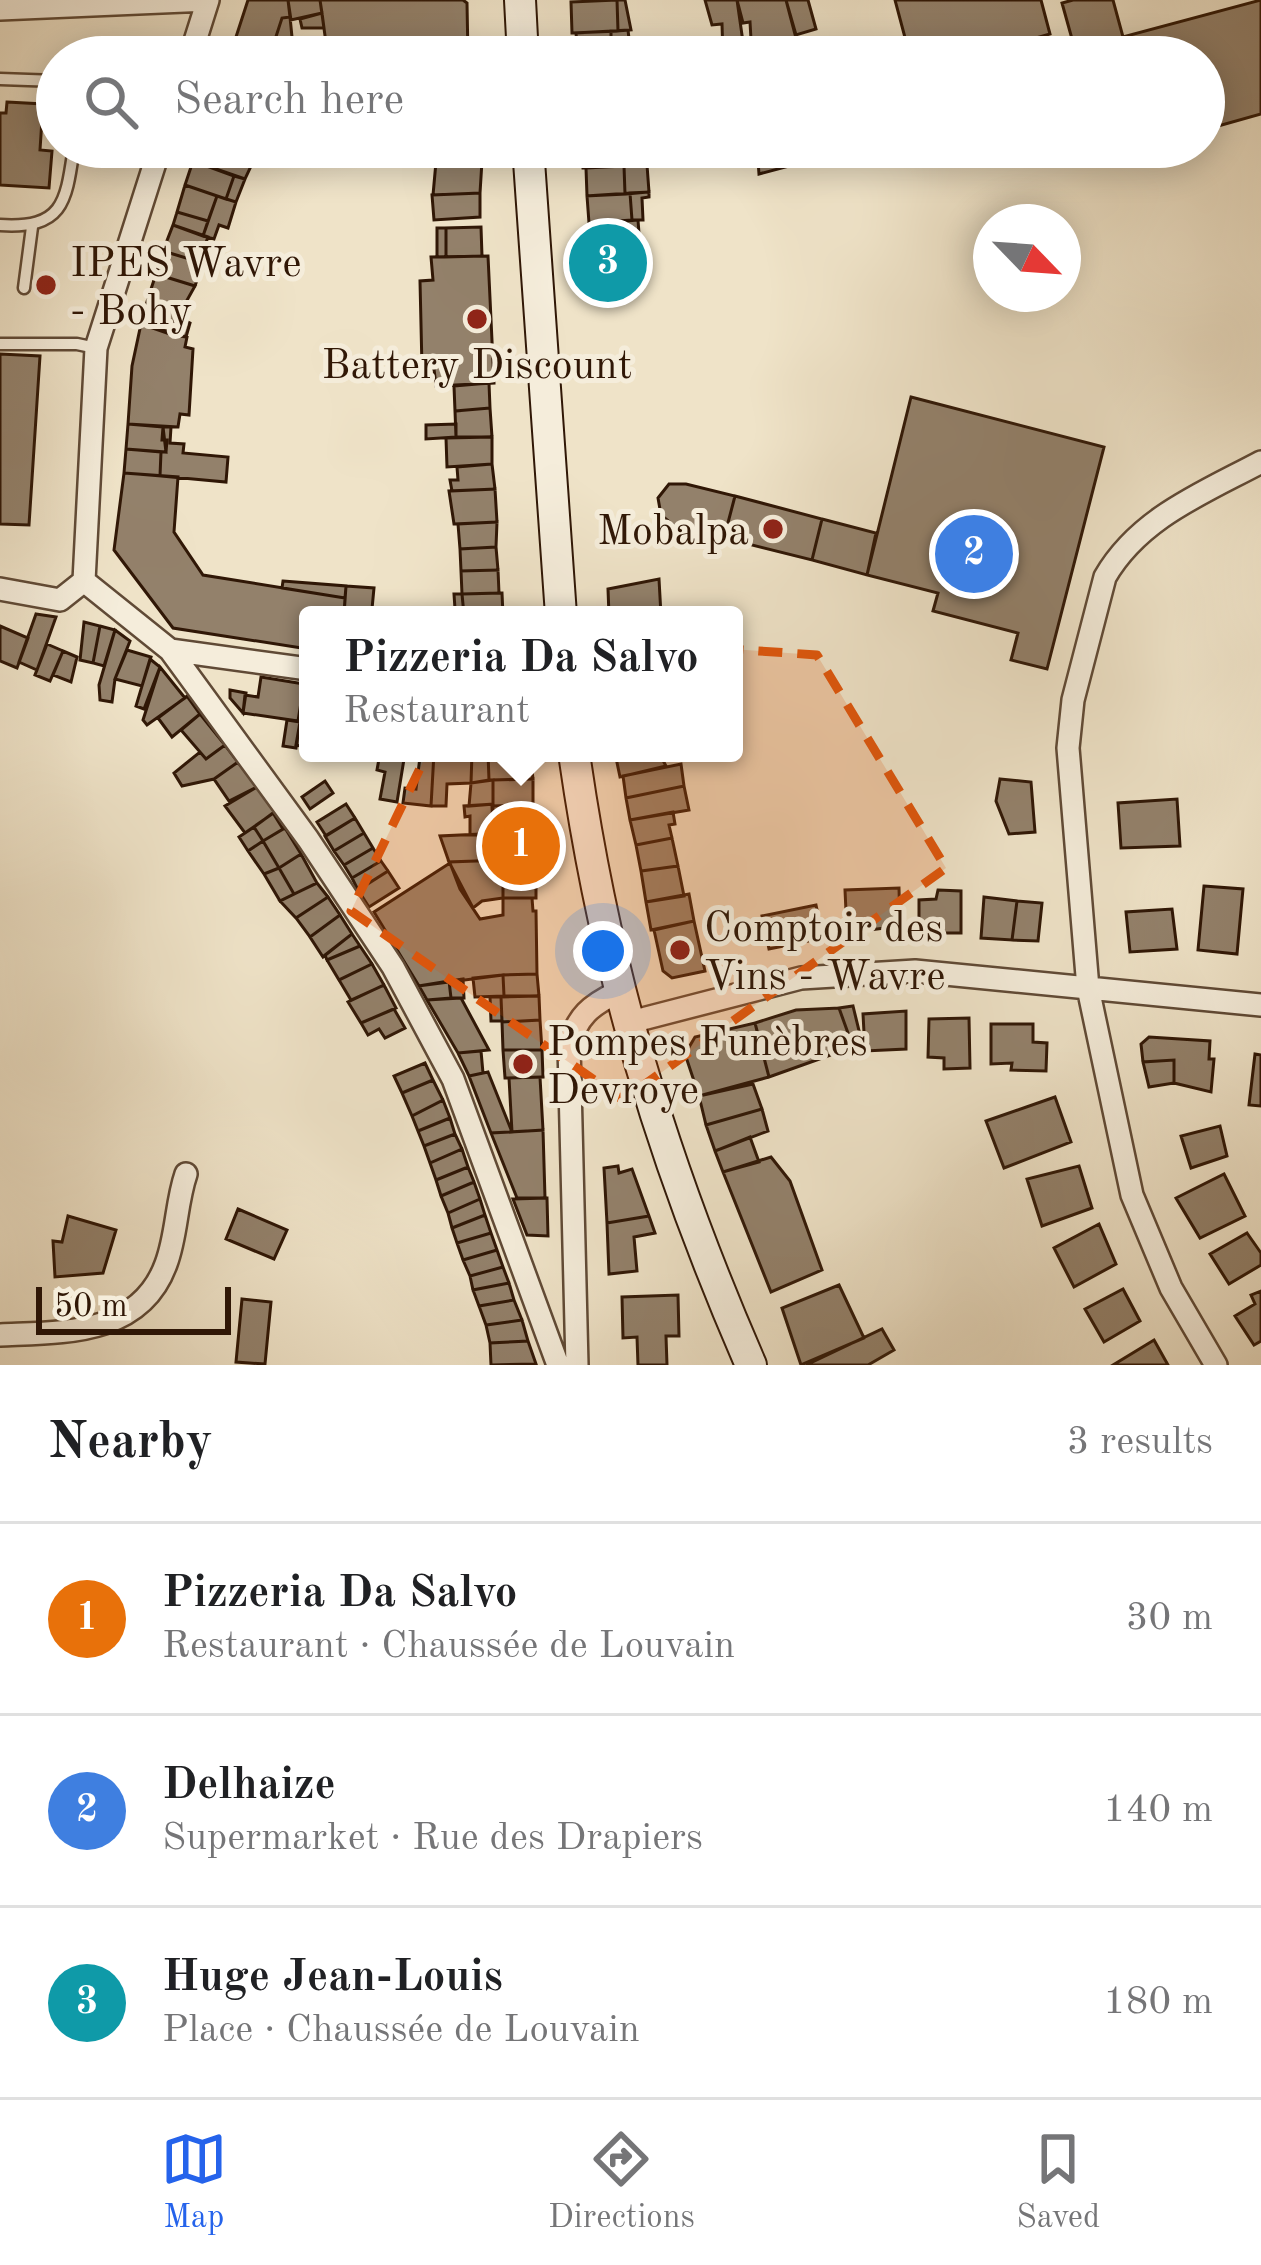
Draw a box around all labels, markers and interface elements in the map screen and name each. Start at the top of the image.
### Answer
search box [36,36,1225,168]
icon: search [78,69,144,135]
text: Search here [174,79,404,124]
north arrow [973,204,1081,312]
pin: 3 [569,218,647,308]
place label: IPES Wavre - Bohy [70,244,302,334]
marker: IPES Wavre - Bohy [33,272,59,298]
marker: Battery Discount [464,306,490,332]
place label: Battery Discount [322,346,632,388]
pin: 2 [935,509,1013,599]
place label: Mobalpa [597,512,749,554]
marker: Mobalpa [760,516,786,542]
popup [299,606,743,762]
text: Pizzeria Da Salvo [343,637,699,682]
text: Restaurant [343,692,530,731]
pin: 1 [482,801,560,891]
place label: Comptoir des Vins - Wavre [704,909,946,999]
your location [573,921,633,981]
marker: Comptoir des Vins - Wavre [667,937,693,963]
place label: Pompes Funèbres Devroye [547,1023,868,1113]
marker: Pompes Funèbres Devroye [510,1051,536,1077]
scale bar [36,1281,231,1334]
text: 50 m [54,1291,128,1324]
text: Nearby [48,1418,213,1469]
text: 3 results [1067,1423,1213,1462]
text: Pizzeria Da Salvo [162,1572,517,1617]
text: 1 [76,1599,98,1638]
text: 30 m [1126,1599,1213,1638]
text: Restaurant · Chaussée de Louvain [162,1627,735,1666]
text: Delhaize [162,1764,336,1809]
text: 2 [76,1791,98,1830]
text: 140 m [1103,1791,1213,1830]
text: Supermarket · Rue des Drapiers [162,1819,703,1858]
text: Huge Jean-Louis [162,1956,503,2001]
text: 3 [76,1983,98,2022]
text: 180 m [1103,1983,1213,2022]
text: Place · Chaussée de Louvain [162,2011,640,2050]
tab: Map [161,2126,227,2239]
tab: Directions [548,2126,695,2239]
tab: Saved [1016,2126,1100,2239]

